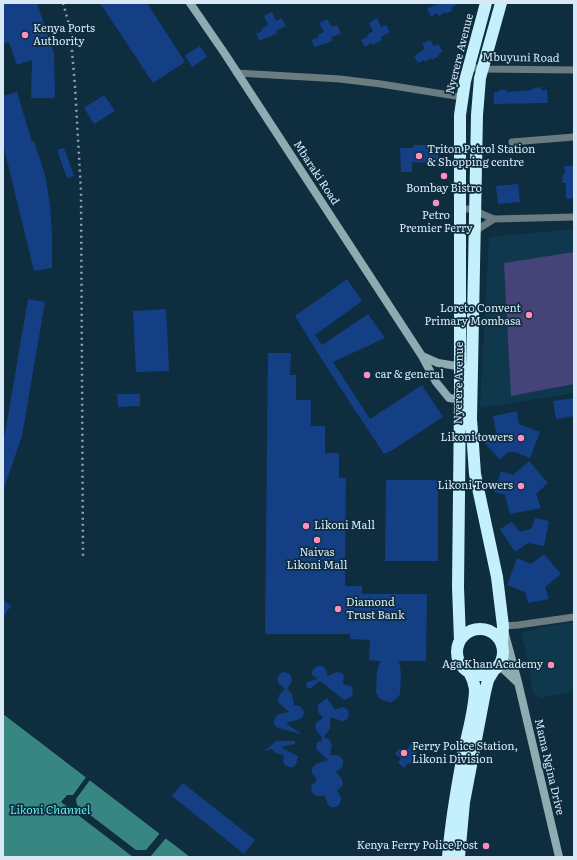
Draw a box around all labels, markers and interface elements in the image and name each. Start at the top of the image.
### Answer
street label: Nyerere Avenue [444,12,476,96]
place label: Kenya Ports Authority [33,22,95,48]
marker: Kenya Ports Authority [20,30,30,40]
street label: Mbuyuni Road [482,51,560,65]
street label: Mbaraki Road [290,139,342,207]
place label: Triton Petrol Station & Shopping centre [427,143,535,169]
marker: Triton Petrol Station & Shopping centre [414,151,424,161]
marker: Bombay Bistro [439,171,449,181]
place label: Bombay Bistro [406,182,482,196]
marker: Petro Premier Ferry [431,198,441,208]
place label: Petro Premier Ferry [399,209,473,235]
place label: Loreto Convent Primary Mombasa [424,302,521,328]
marker: Loreto Convent Primary Mombasa [524,310,534,320]
street label: Nyerere Avenue [452,342,466,424]
place label: car & general [375,368,444,382]
marker: car & general [362,370,372,380]
place label: Likoni towers [440,431,513,445]
marker: Likoni towers [516,433,526,443]
place label: Likoni Towers [438,479,513,493]
marker: Likoni Towers [516,481,526,491]
place label: Likoni Mall [314,519,375,533]
marker: Likoni Mall [301,521,311,531]
marker: Naivas Likoni Mall [312,535,322,545]
place label: Naivas Likoni Mall [287,546,347,572]
place label: Diamond Trust Bank [346,596,405,622]
marker: Diamond Trust Bank [333,604,343,614]
place label: Aga Khan Academy [442,658,543,672]
marker: Aga Khan Academy [546,660,556,670]
street label: Mama Ngina Drive [532,718,566,816]
place label: Ferry Police Station, Likoni Division [412,740,518,766]
marker: Ferry Police Station, Likoni Division [399,748,409,758]
water label: Likoni Channel [10,803,90,817]
place label: Kenya Ferry Police Post [357,839,478,853]
marker: Kenya Ferry Police Post [481,841,491,851]

